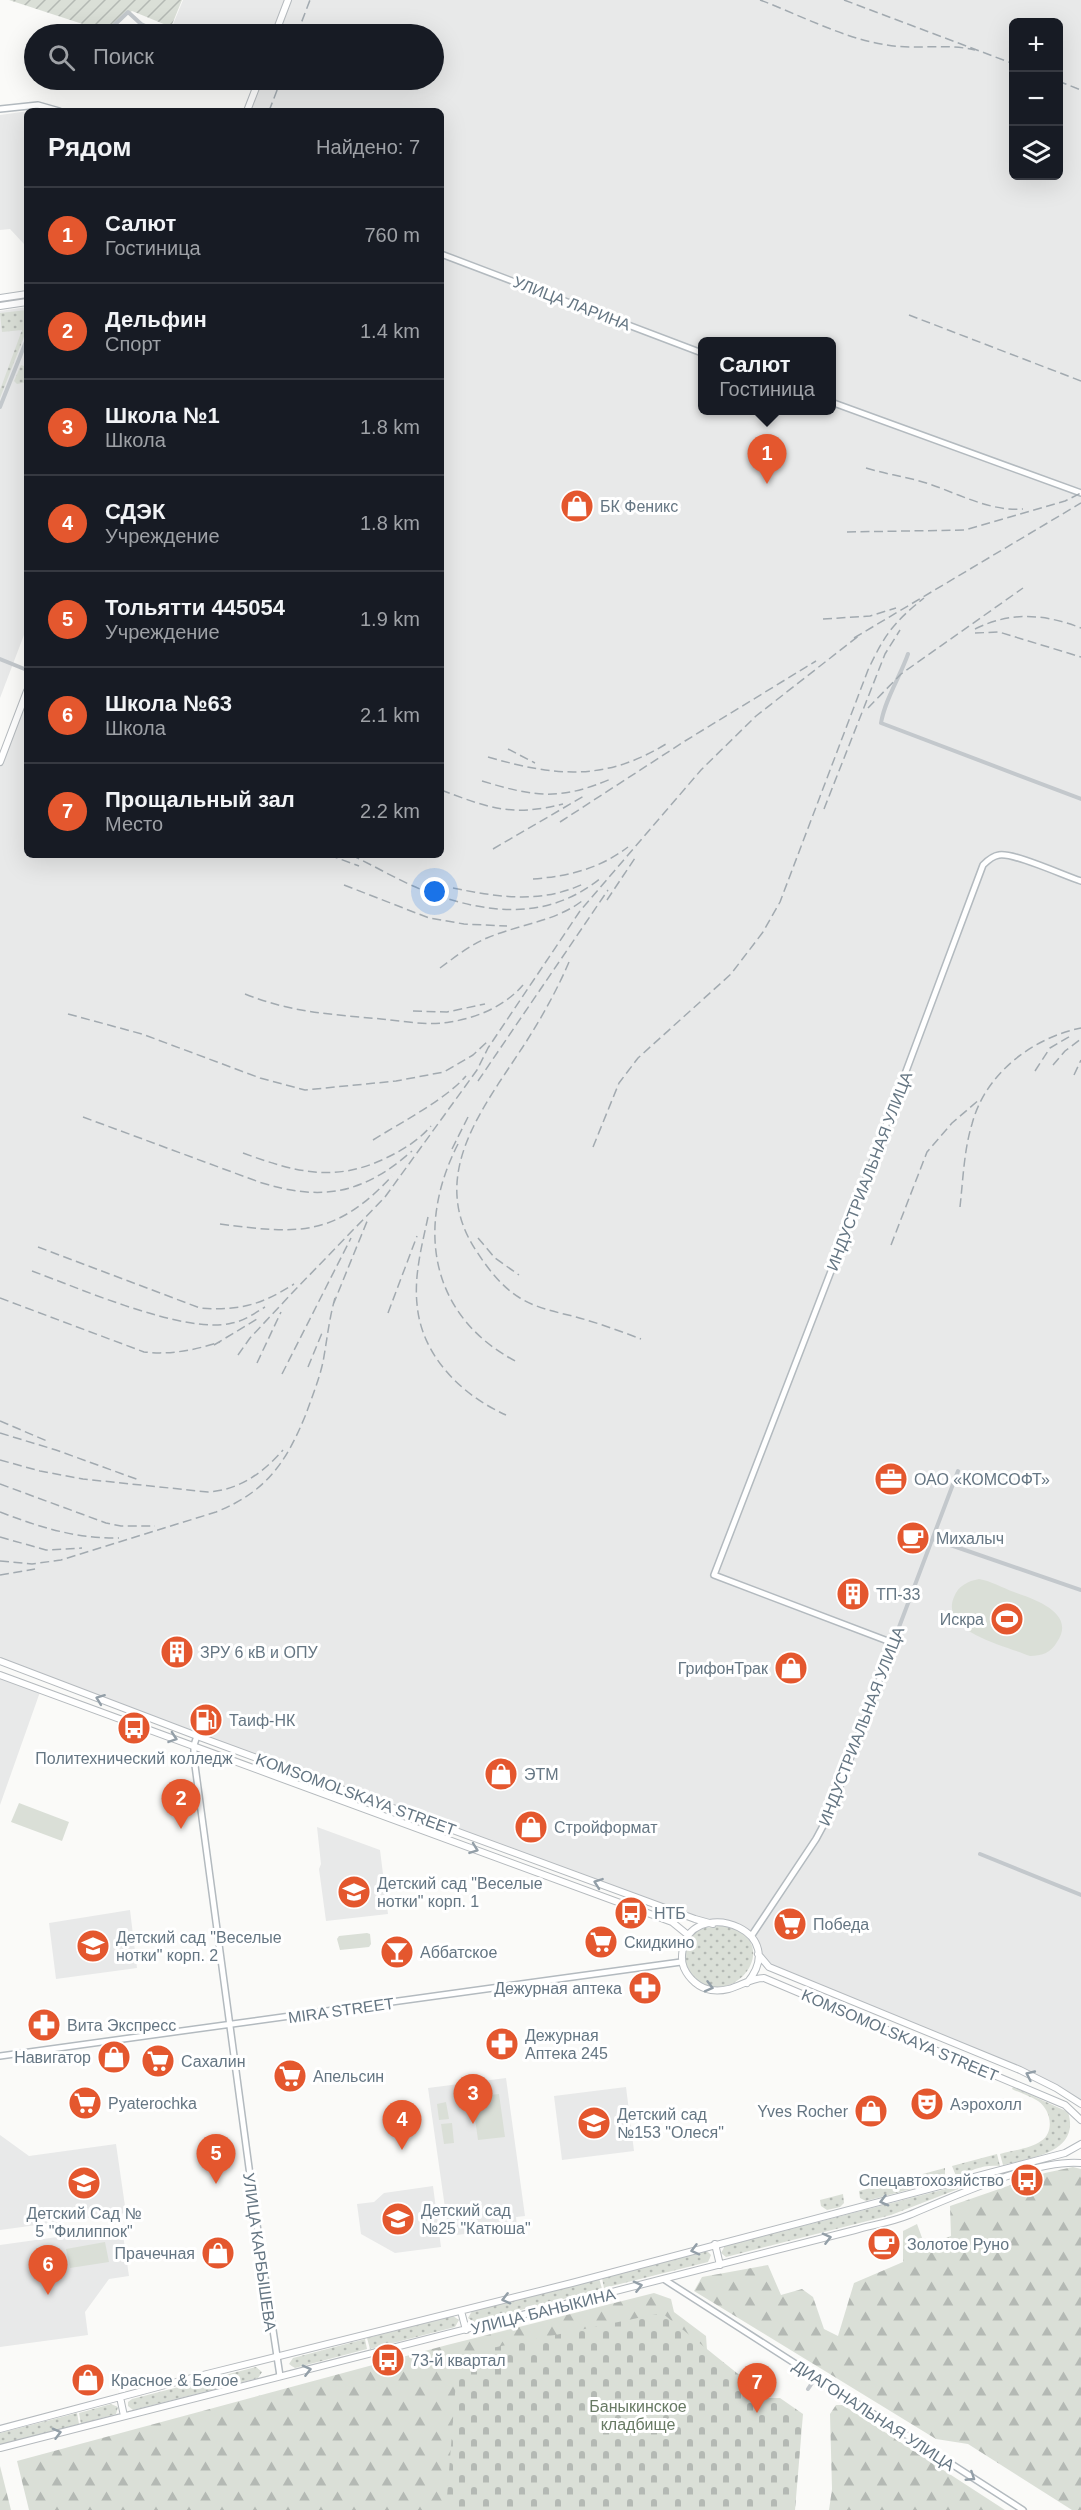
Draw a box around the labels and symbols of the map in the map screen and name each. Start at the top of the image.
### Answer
street label: УЛИЦА ЛАРИНА [511,273,633,334]
pin: 1 [748,434,786,484]
shop icon: БК Феникс [559,488,595,524]
place label: БК Феникс [600,498,678,515]
your location [420,877,449,906]
street label: ИНДУСТРИАЛЬНАЯ УЛИЦА [824,1069,915,1273]
office icon: ОАО «КОМСОФТ» [873,1461,909,1497]
place label: ОАО «КОМСОФТ» [914,1471,1050,1488]
cafe icon: Михалыч [895,1520,931,1556]
place label: Михалыч [936,1530,1004,1547]
building icon: ТП-33 [835,1576,871,1612]
place label: ТП-33 [876,1586,921,1603]
sports icon: Искра [989,1601,1025,1637]
place label: Искра [940,1611,984,1628]
street label: ИНДУСТРИАЛЬНАЯ УЛИЦА [816,1624,907,1828]
building icon: ЗРУ 6 кВ и ОПУ [159,1634,195,1670]
place label: ЗРУ 6 кВ и ОПУ [200,1644,318,1661]
shop icon: ГрифонТрак [773,1650,809,1686]
place label: ГрифонТрак [678,1660,769,1677]
one-way arrow [95,1694,106,1706]
fuel station icon: Таиф-НК [188,1702,224,1738]
bus stop icon: Политехнический колледж [116,1710,152,1746]
place label: Таиф-НК [229,1712,296,1729]
one-way arrow [167,1731,178,1744]
place label: Политехнический колледж [35,1750,233,1767]
street label: KOMSOMOLSKAYA STREET [253,1750,459,1839]
shop icon: ЭТМ [483,1756,519,1792]
place label: ЭТМ [524,1766,559,1783]
pin: 2 [162,1780,201,1829]
shop icon: Стройформат [513,1809,549,1845]
place label: Стройформат [554,1819,658,1836]
one-way arrow [468,1842,479,1855]
school or university icon: Детский сад "Веселые нотки" корп. 1 [336,1874,372,1910]
place label: Детский сад "Веселые нотки" корп. 1 [377,1875,543,1910]
one-way arrow [593,1878,604,1891]
bus stop icon: НТБ [613,1895,649,1931]
place label: НТБ [654,1905,686,1922]
supermarket icon: Победа [772,1906,808,1942]
place label: Победа [813,1916,869,1933]
supermarket icon: Скидкино [583,1924,619,1960]
school or university icon: Детский сад "Веселые нотки" корп. 2 [75,1928,111,1964]
place label: Детский сад "Веселые нотки" корп. 2 [116,1929,282,1964]
bar icon: Аббатское [379,1934,415,1970]
place label: Скидкино [624,1934,695,1951]
place label: Аббатское [420,1944,497,1961]
pharmacy icon: Дежурная аптека [627,1970,663,2006]
place label: Дежурная аптека [494,1980,622,1997]
one-way arrow [704,1980,714,1993]
street label: KOMSOMOLSKAYA STREET [799,1986,1001,2085]
street label: MIRA STREET [287,1995,395,2026]
pharmacy icon: Вита Экспресс [26,2007,62,2043]
place label: Вита Экспресс [67,2017,176,2034]
pharmacy icon: Дежурная Аптека 245 [484,2026,520,2062]
place label: Дежурная Аптека 245 [525,2027,608,2062]
shop icon: Навигатор [96,2039,132,2075]
supermarket icon: Сахалин [140,2043,176,2079]
place label: Навигатор [14,2049,91,2066]
place label: Сахалин [181,2053,245,2070]
supermarket icon: Апельсин [272,2058,308,2094]
place label: Апельсин [313,2068,384,2085]
one-way arrow [1026,2070,1037,2082]
pin: 3 [454,2074,492,2124]
supermarket icon: Pyaterochka [67,2085,103,2121]
theatre icon: Аэрохолл [909,2086,945,2122]
shop icon: Yves Rocher [853,2093,889,2129]
place label: Pyaterochka [108,2095,197,2112]
place label: Аэрохолл [950,2096,1022,2113]
pin: 4 [382,2100,422,2150]
place label: Yves Rocher [757,2103,849,2120]
school or university icon: Детский сад №153 "Олеся" [576,2105,612,2141]
place label: Детский сад №153 "Олеся" [617,2106,724,2141]
pin: 5 [196,2134,236,2184]
bus stop icon: Спецавтохозяйство [1009,2162,1045,2198]
school or university icon: Детский Сад № 5 "Филиппок" [66,2165,102,2201]
street label: УЛИЦА КАРБЫШЕВА [240,2172,279,2333]
place label: Спецавтохозяйство [859,2172,1004,2189]
one-way arrow [879,2194,890,2206]
school or university icon: Детский сад №25 "Катюша" [380,2201,416,2237]
place label: Детский сад №25 "Катюша" [421,2202,531,2237]
place label: Детский Сад № 5 "Филиппок" [26,2205,142,2240]
cafe icon: Золотое Руно [866,2226,902,2262]
one-way arrow [822,2232,832,2245]
shop icon: Прачечная [200,2235,236,2271]
place label: Золотое Руно [907,2236,1009,2253]
one-way arrow [690,2242,700,2255]
place label: Прачечная [115,2245,195,2262]
pin: 6 [28,2246,68,2295]
one-way arrow [633,2281,643,2294]
street label: УЛИЦА БАНЫКИНА [469,2285,617,2338]
one-way arrow [502,2292,512,2305]
bus stop icon: 73-й квартал [370,2342,406,2378]
place label: 73-й квартал [411,2352,506,2369]
street label: ДИАГОНАЛЬНАЯ УЛИЦА [790,2357,958,2474]
shop icon: Красное & Белое [70,2362,106,2398]
one-way arrow [301,2364,311,2377]
pin: 7 [738,2364,777,2413]
place label: Красное & Белое [111,2372,239,2389]
park label: Баныкинское кладбище [589,2398,687,2433]
one-way arrow [51,2428,61,2441]
one-way arrow [964,2470,975,2481]

